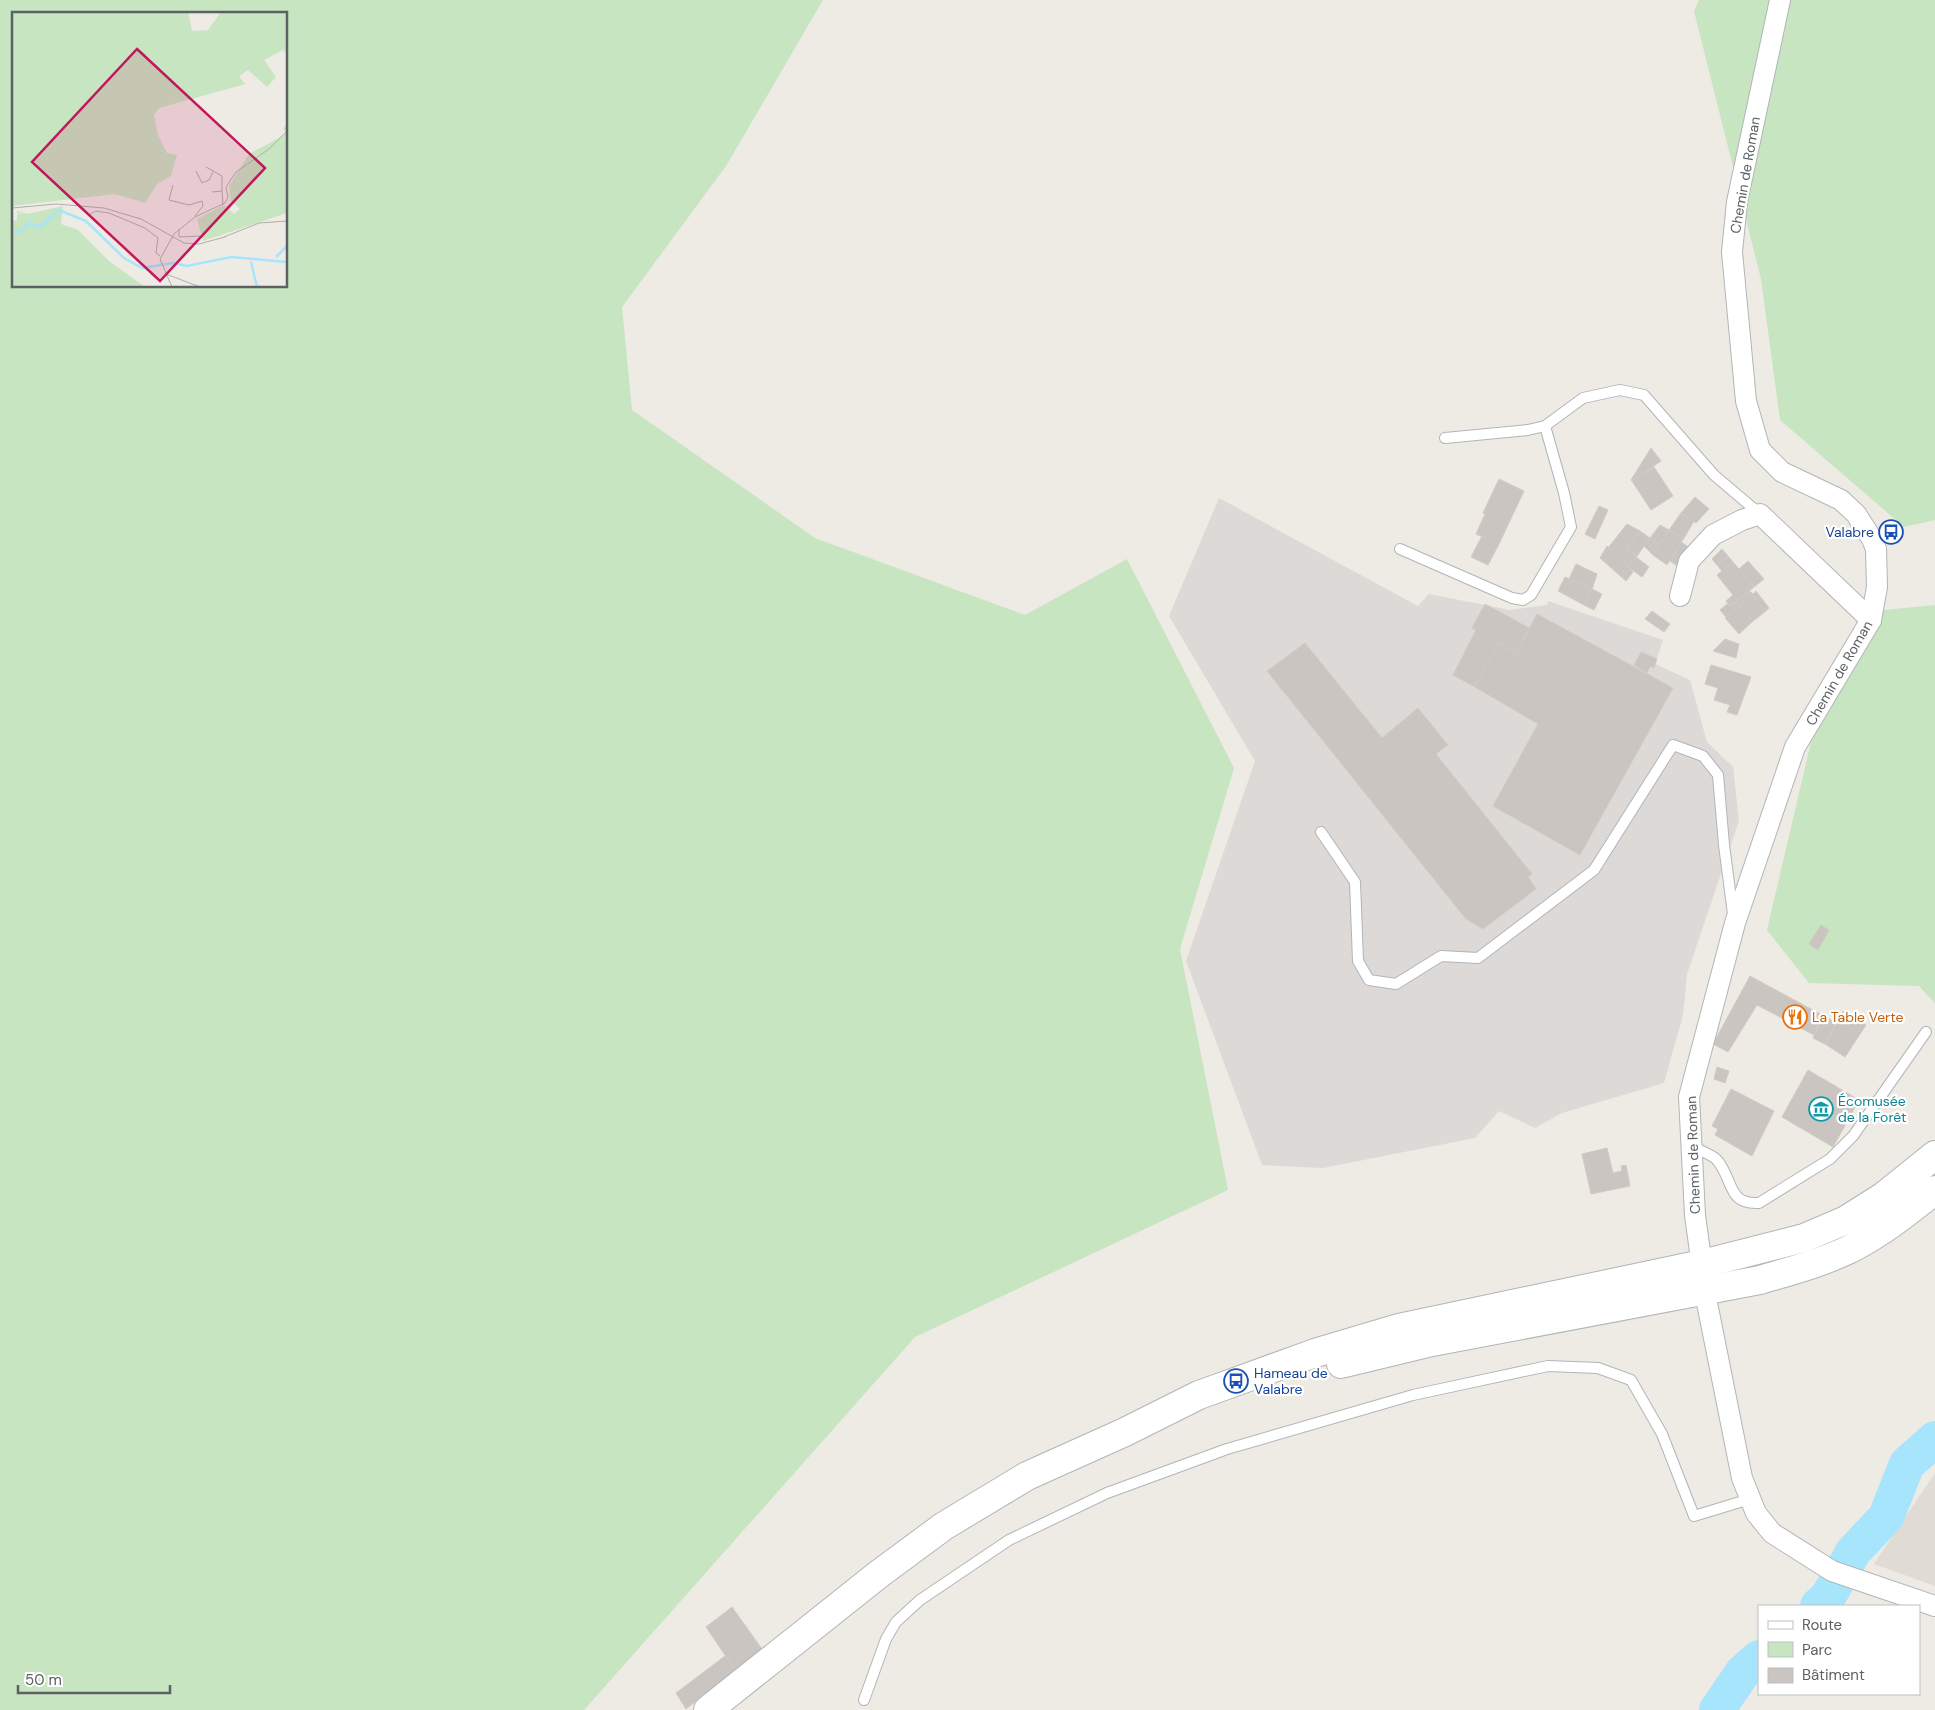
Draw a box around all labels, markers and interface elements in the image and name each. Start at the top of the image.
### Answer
inset map [12,12,288,288]
street label: Chemin de Roman [1726,115,1764,235]
bus stop icon: Valabre [1878,519,1904,545]
place label: Valabre [1825,523,1874,541]
street label: Chemin de Roman [1802,617,1876,729]
restaurant icon: La Table Verte [1782,1004,1808,1030]
place label: La Table Verte [1812,1008,1904,1026]
place label: Écomusée de la Forêt [1838,1092,1907,1126]
street label: Chemin de Roman [1682,1096,1704,1214]
museum icon: Écomusée de la Forêt [1808,1096,1834,1122]
place label: Hameau de Valabre [1254,1364,1328,1398]
bus stop icon: Hameau de Valabre [1223,1368,1249,1394]
legend [1758,1605,1920,1695]
text: Route [1802,1615,1842,1635]
text: Parc [1802,1640,1832,1660]
scale bar [18,1662,170,1694]
text: Bâtiment [1802,1665,1865,1685]
text: 50 m [25,1670,62,1690]

